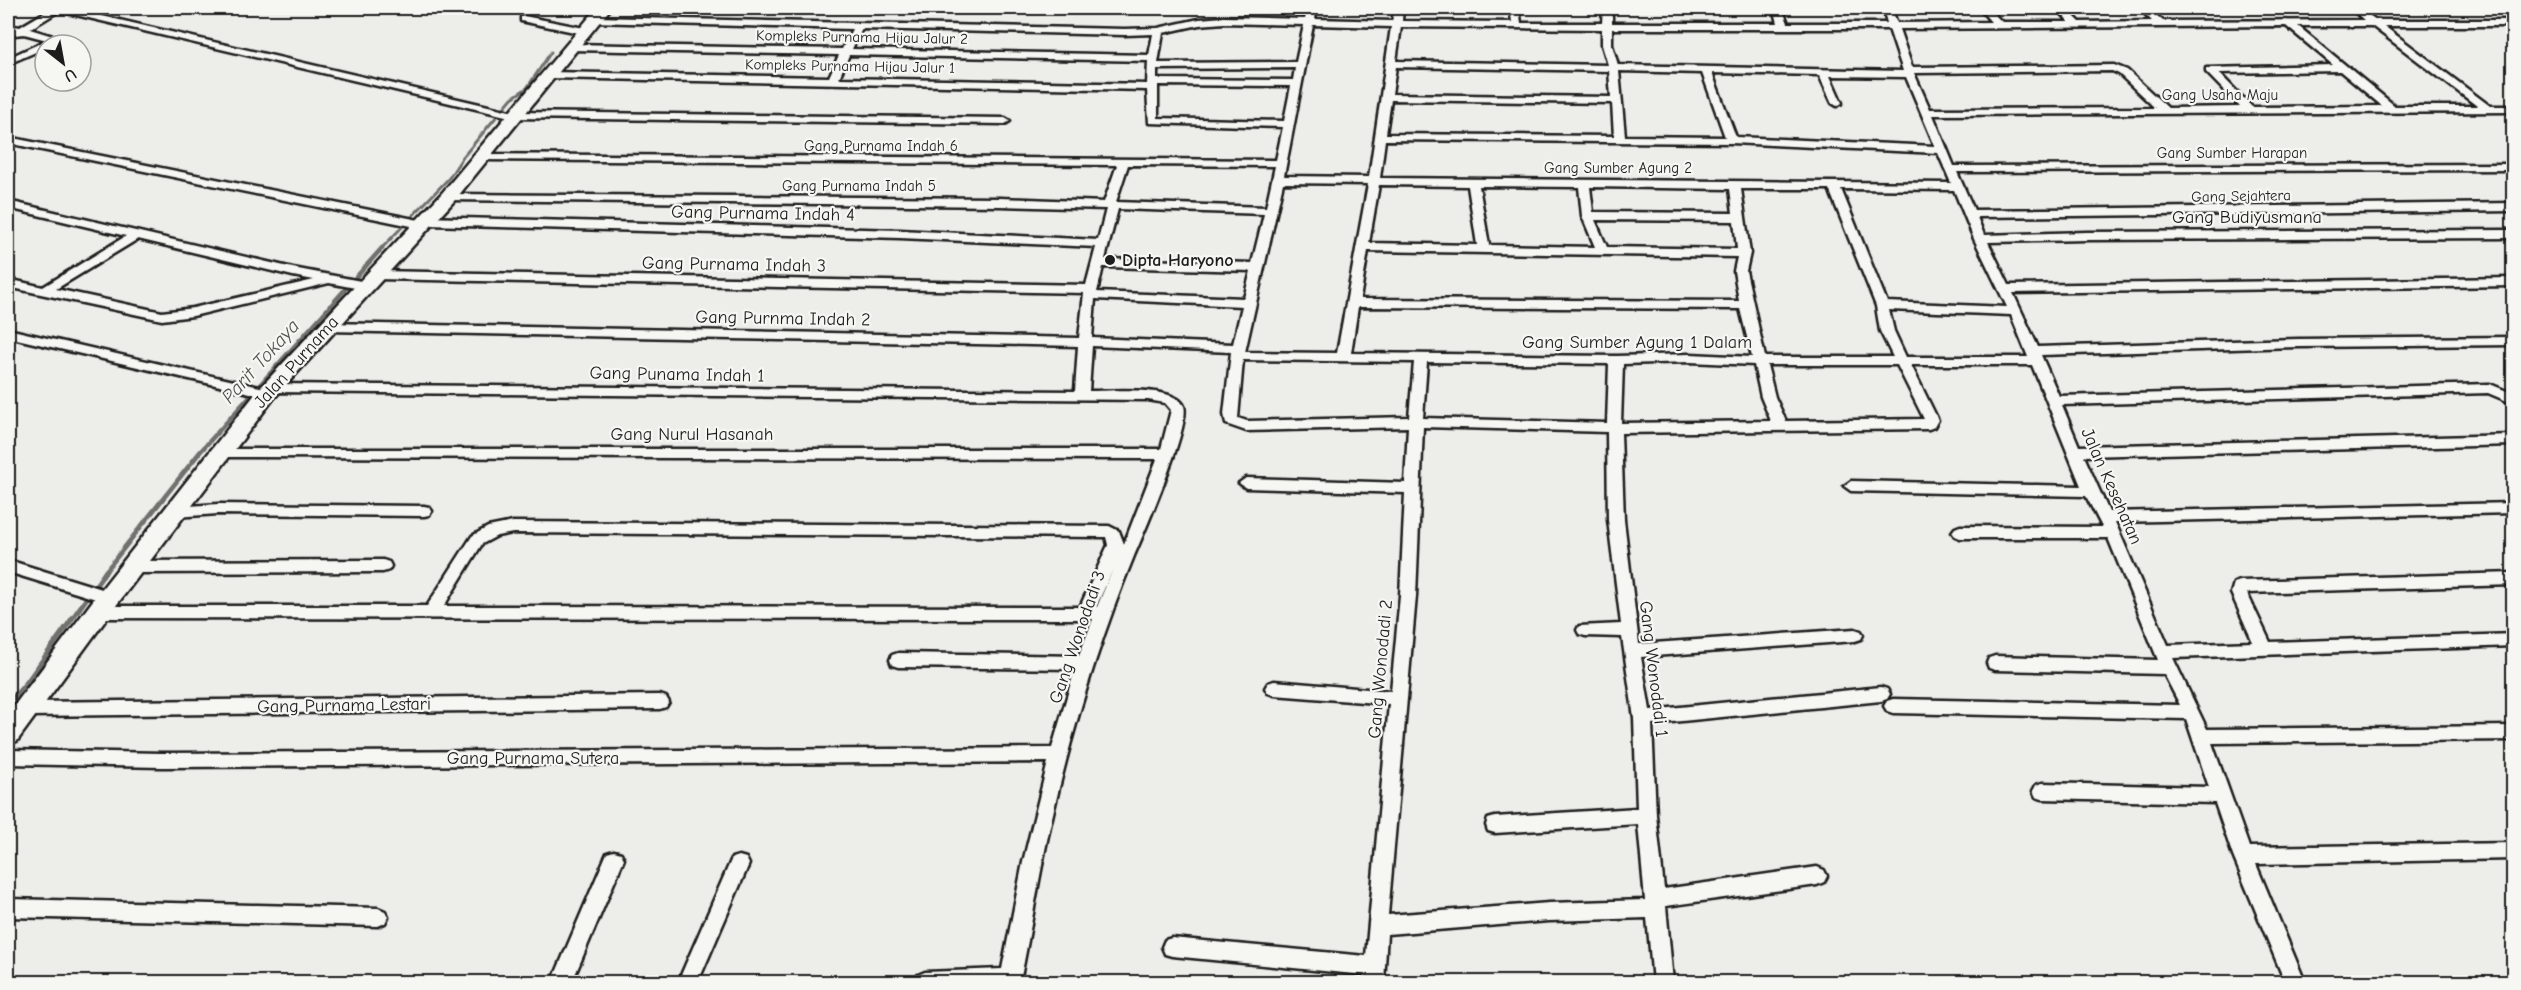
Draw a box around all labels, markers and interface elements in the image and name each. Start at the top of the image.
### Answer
street label: Kompleks Purnama Hijau Jalur 2 [756,26,968,48]
north arrow [33,33,93,93]
street label: Kompleks Purnama Hijau Jalur 1 [745,55,955,77]
text: U [61,65,79,85]
street label: Gang Usaha Maju [2162,86,2278,104]
street label: Gang Purnama Indah 6 [804,137,958,155]
street label: Gang Sumber Harapan [2157,144,2307,162]
street label: Gang Sumber Agung 2 [1544,159,1692,177]
street label: Gang Purnama Indah 5 [782,177,936,195]
street label: Gang Sejahtera [2191,186,2291,206]
street label: Gang Purnama Indah 4 [671,201,855,226]
street label: Gang Budiyusmana [2172,207,2322,228]
place label: Dipta Haryono [1122,250,1234,271]
street label: Gang Purnama Indah 3 [642,252,826,277]
marker: Dipta Haryono [1103,253,1117,267]
street label: Gang Purnma Indah 2 [695,306,871,331]
street label: Jalan Purnama [250,312,343,413]
water label: Parit Tokaya [217,314,304,408]
street label: Gang Sumber Agung 1 Dalam [1522,332,1752,353]
street label: Gang Punama Indah 1 [589,362,765,387]
street label: Gang Nurul Hasanah [611,424,773,445]
street label: Jalan Kesehatan [2077,425,2147,548]
street label: Gang Wonodadi 3 [1045,568,1110,706]
street label: Gang Wonodadi 2 [1364,599,1397,739]
street label: Gang Wonodadi 1 [1635,600,1672,738]
street label: Gang Purnama Lestari [257,693,431,718]
street label: Gang Purnama Sutera [447,748,619,769]

